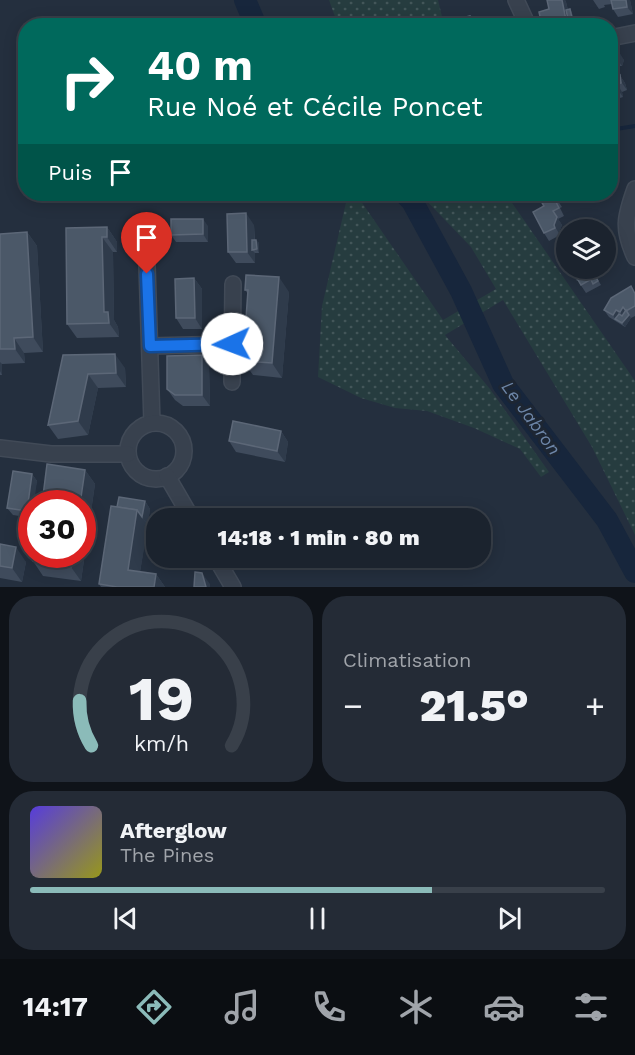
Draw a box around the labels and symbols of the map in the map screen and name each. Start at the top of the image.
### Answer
pin [121,212,172,274]
position arrow [200,312,264,376]
water label: Le Jabron [498,377,565,459]
speed limit sign: 30 [18,490,96,568]

